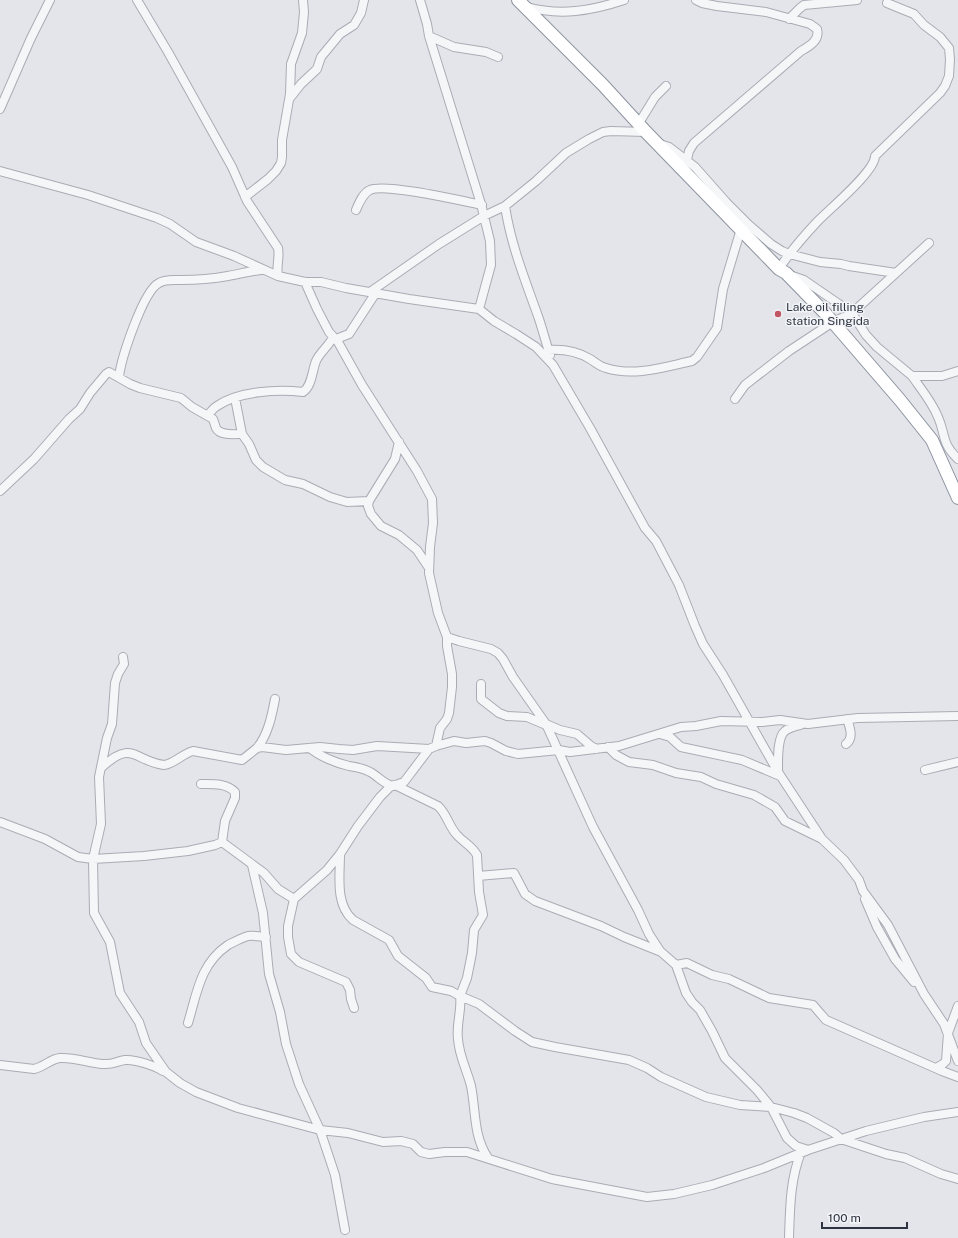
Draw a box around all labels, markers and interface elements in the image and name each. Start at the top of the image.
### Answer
place label: Lake oil filling station Singida [786,300,869,328]
marker: Lake oil filling station Singida [773,309,783,319]
scale bar [822,1204,907,1230]
text: 100 m [828,1211,861,1225]

